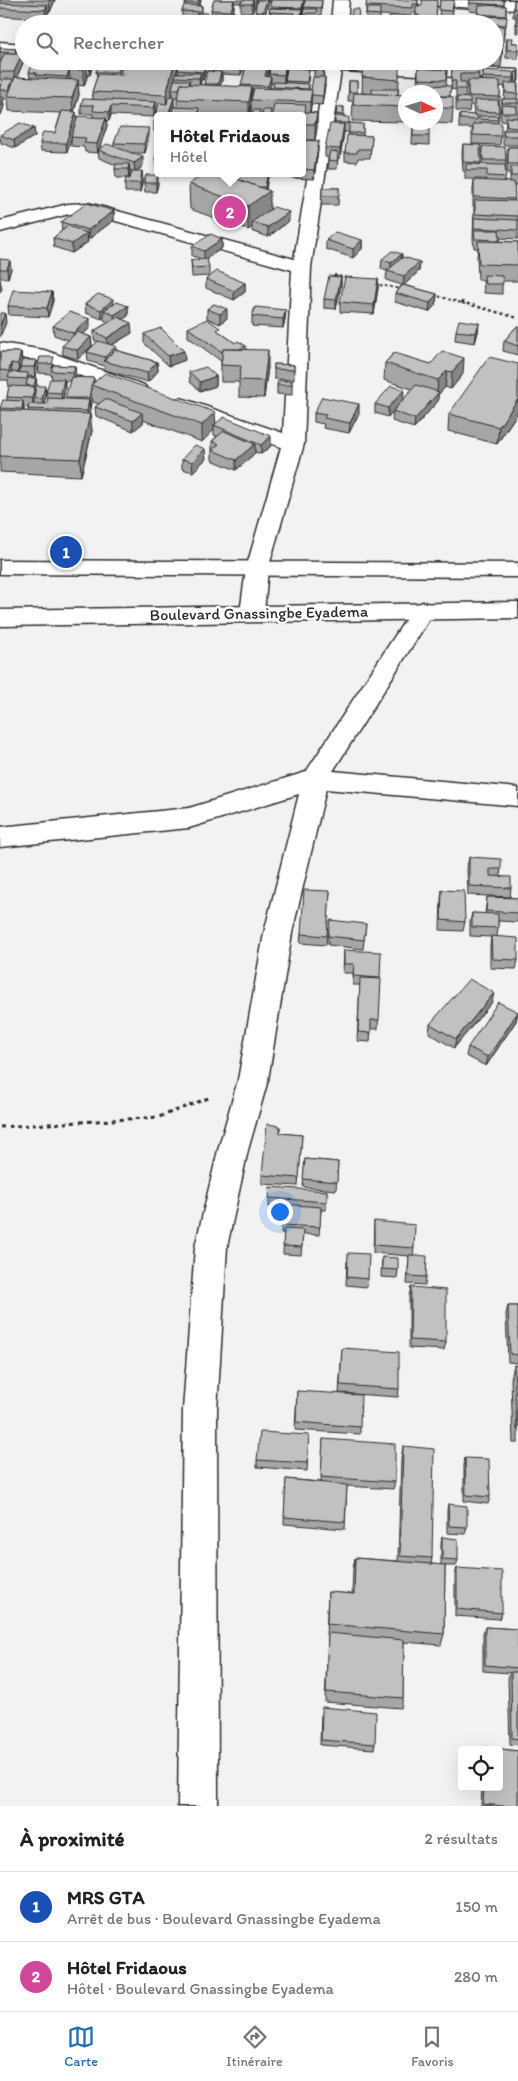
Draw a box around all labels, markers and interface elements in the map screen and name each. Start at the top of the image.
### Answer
search box [15,15,503,70]
icon: search [33,29,61,57]
text: Rechercher [73,31,164,54]
north arrow [398,85,443,130]
popup [154,112,306,177]
text: Hôtel Fridaous [170,124,290,147]
text: Hôtel [170,147,207,166]
pin: 2 [214,193,246,231]
pin: 1 [50,533,82,571]
street label: Boulevard Gnassingbe Eyadema [150,602,369,624]
your location [267,1199,293,1225]
map controls [458,1746,503,1791]
button: locate [458,1746,503,1791]
text: À proximité [20,1826,125,1851]
text: 2 résultats [424,1829,498,1848]
text: MRS GTA [67,1886,145,1909]
text: 1 [32,1897,40,1916]
text: 150 m [455,1897,498,1916]
text: Arrêt de bus · Boulevard Gnassingbe Eyadema [67,1909,381,1928]
text: Hôtel Fridaous [67,1956,187,1979]
text: 2 [32,1967,40,1986]
text: 280 m [454,1967,498,1986]
text: Hôtel · Boulevard Gnassingbe Eyadema [67,1979,334,1998]
tab: Carte [64,2023,98,2070]
tab: Itinéraire [226,2023,283,2070]
tab: Favoris [411,2023,454,2070]

